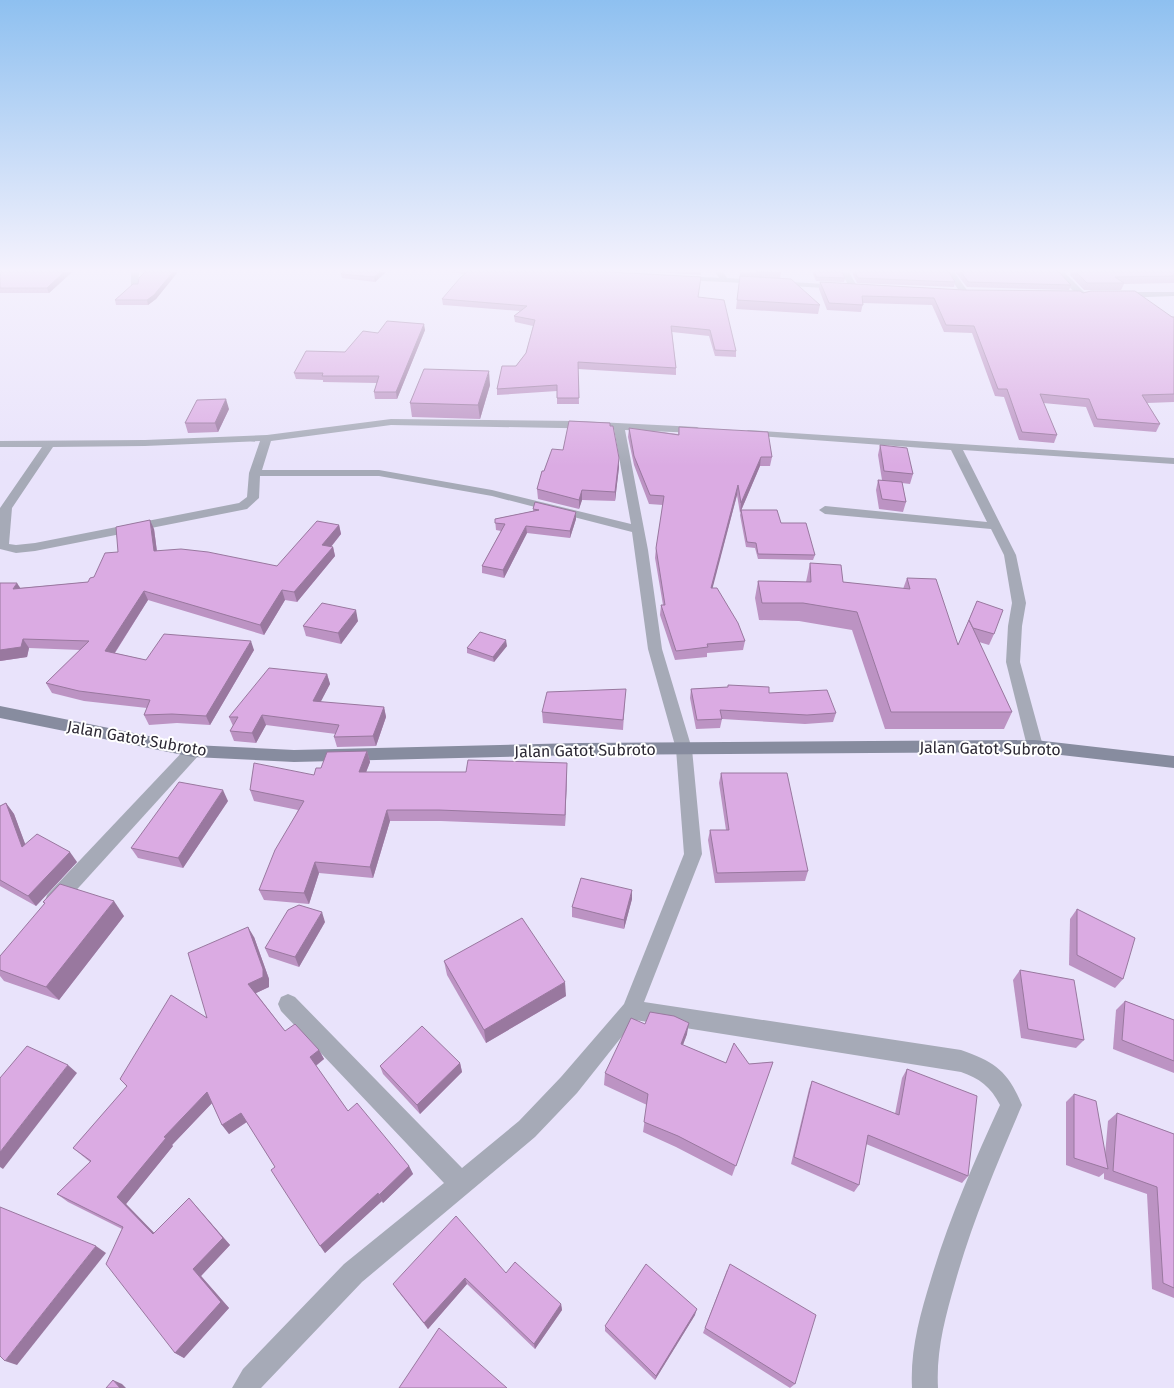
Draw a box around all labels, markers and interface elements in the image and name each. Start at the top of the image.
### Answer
street label: Jalan Gatot Subroto [66,717,208,760]
street label: Jalan Gatot Subroto [919,738,1061,759]
street label: Jalan Gatot Subroto [514,740,656,761]

